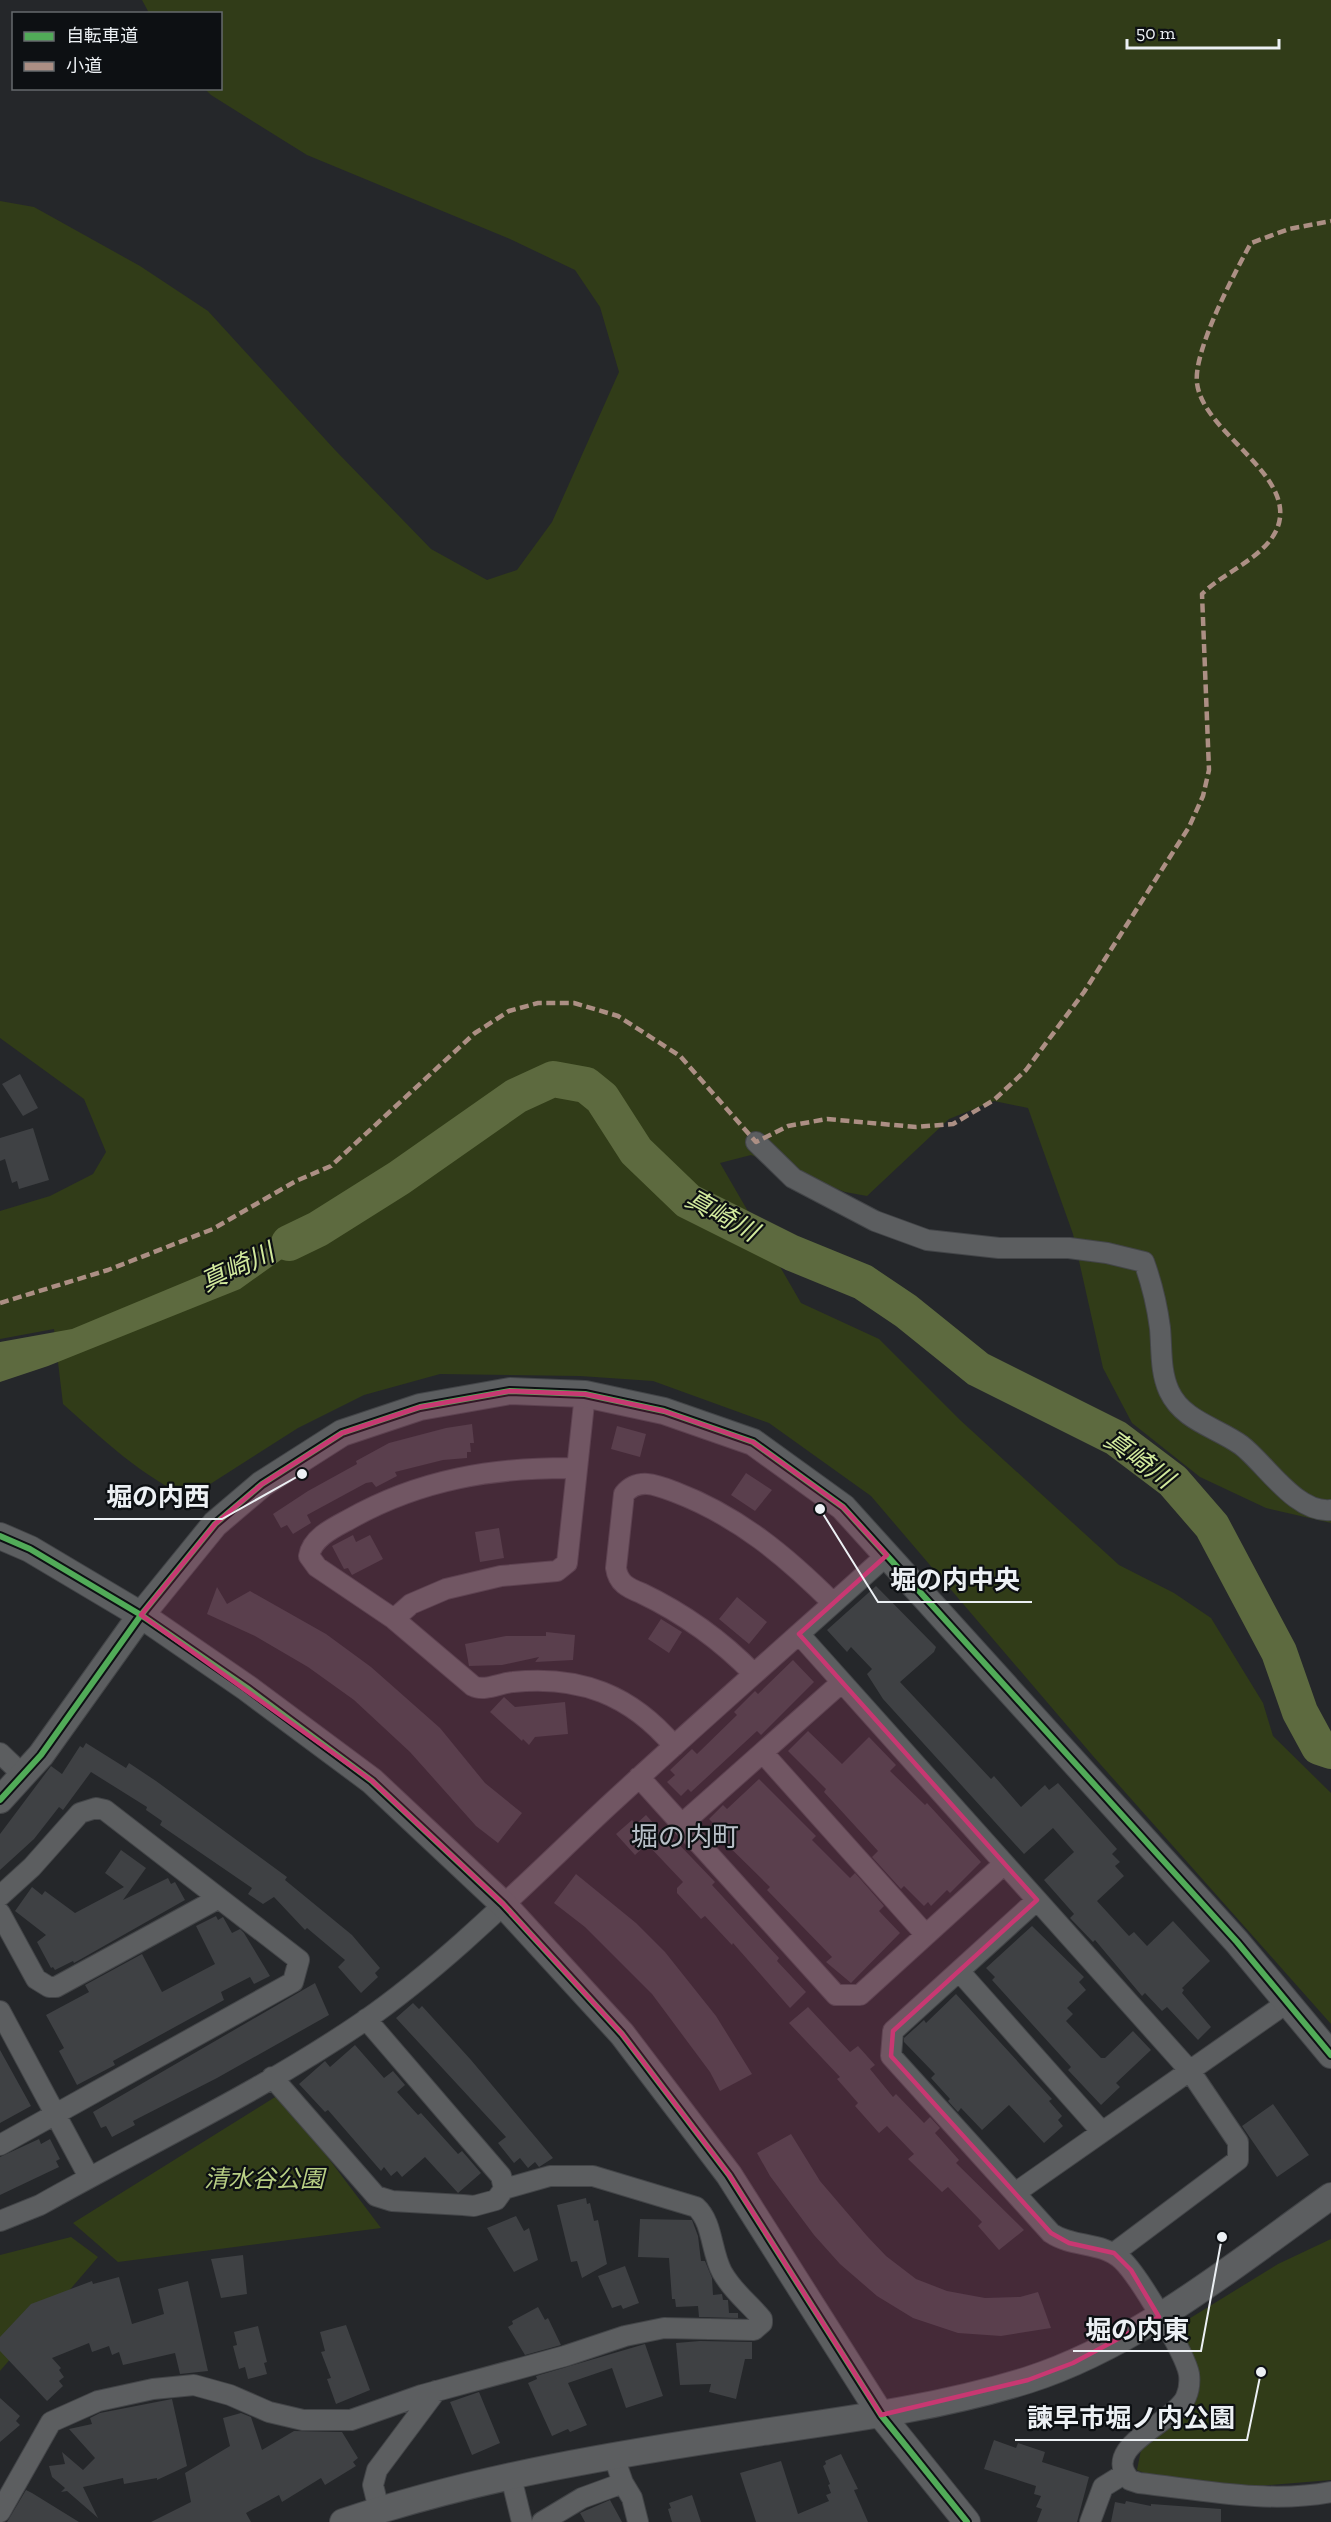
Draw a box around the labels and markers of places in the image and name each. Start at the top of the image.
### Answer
callout: 堀の内西 [94,1475,222,1519]
callout: 堀の内中央 [878,1558,1032,1602]
callout: 堀の内東 [1073,2307,1201,2351]
callout: 諫早市堀ノ内公園 [1015,2396,1247,2440]

